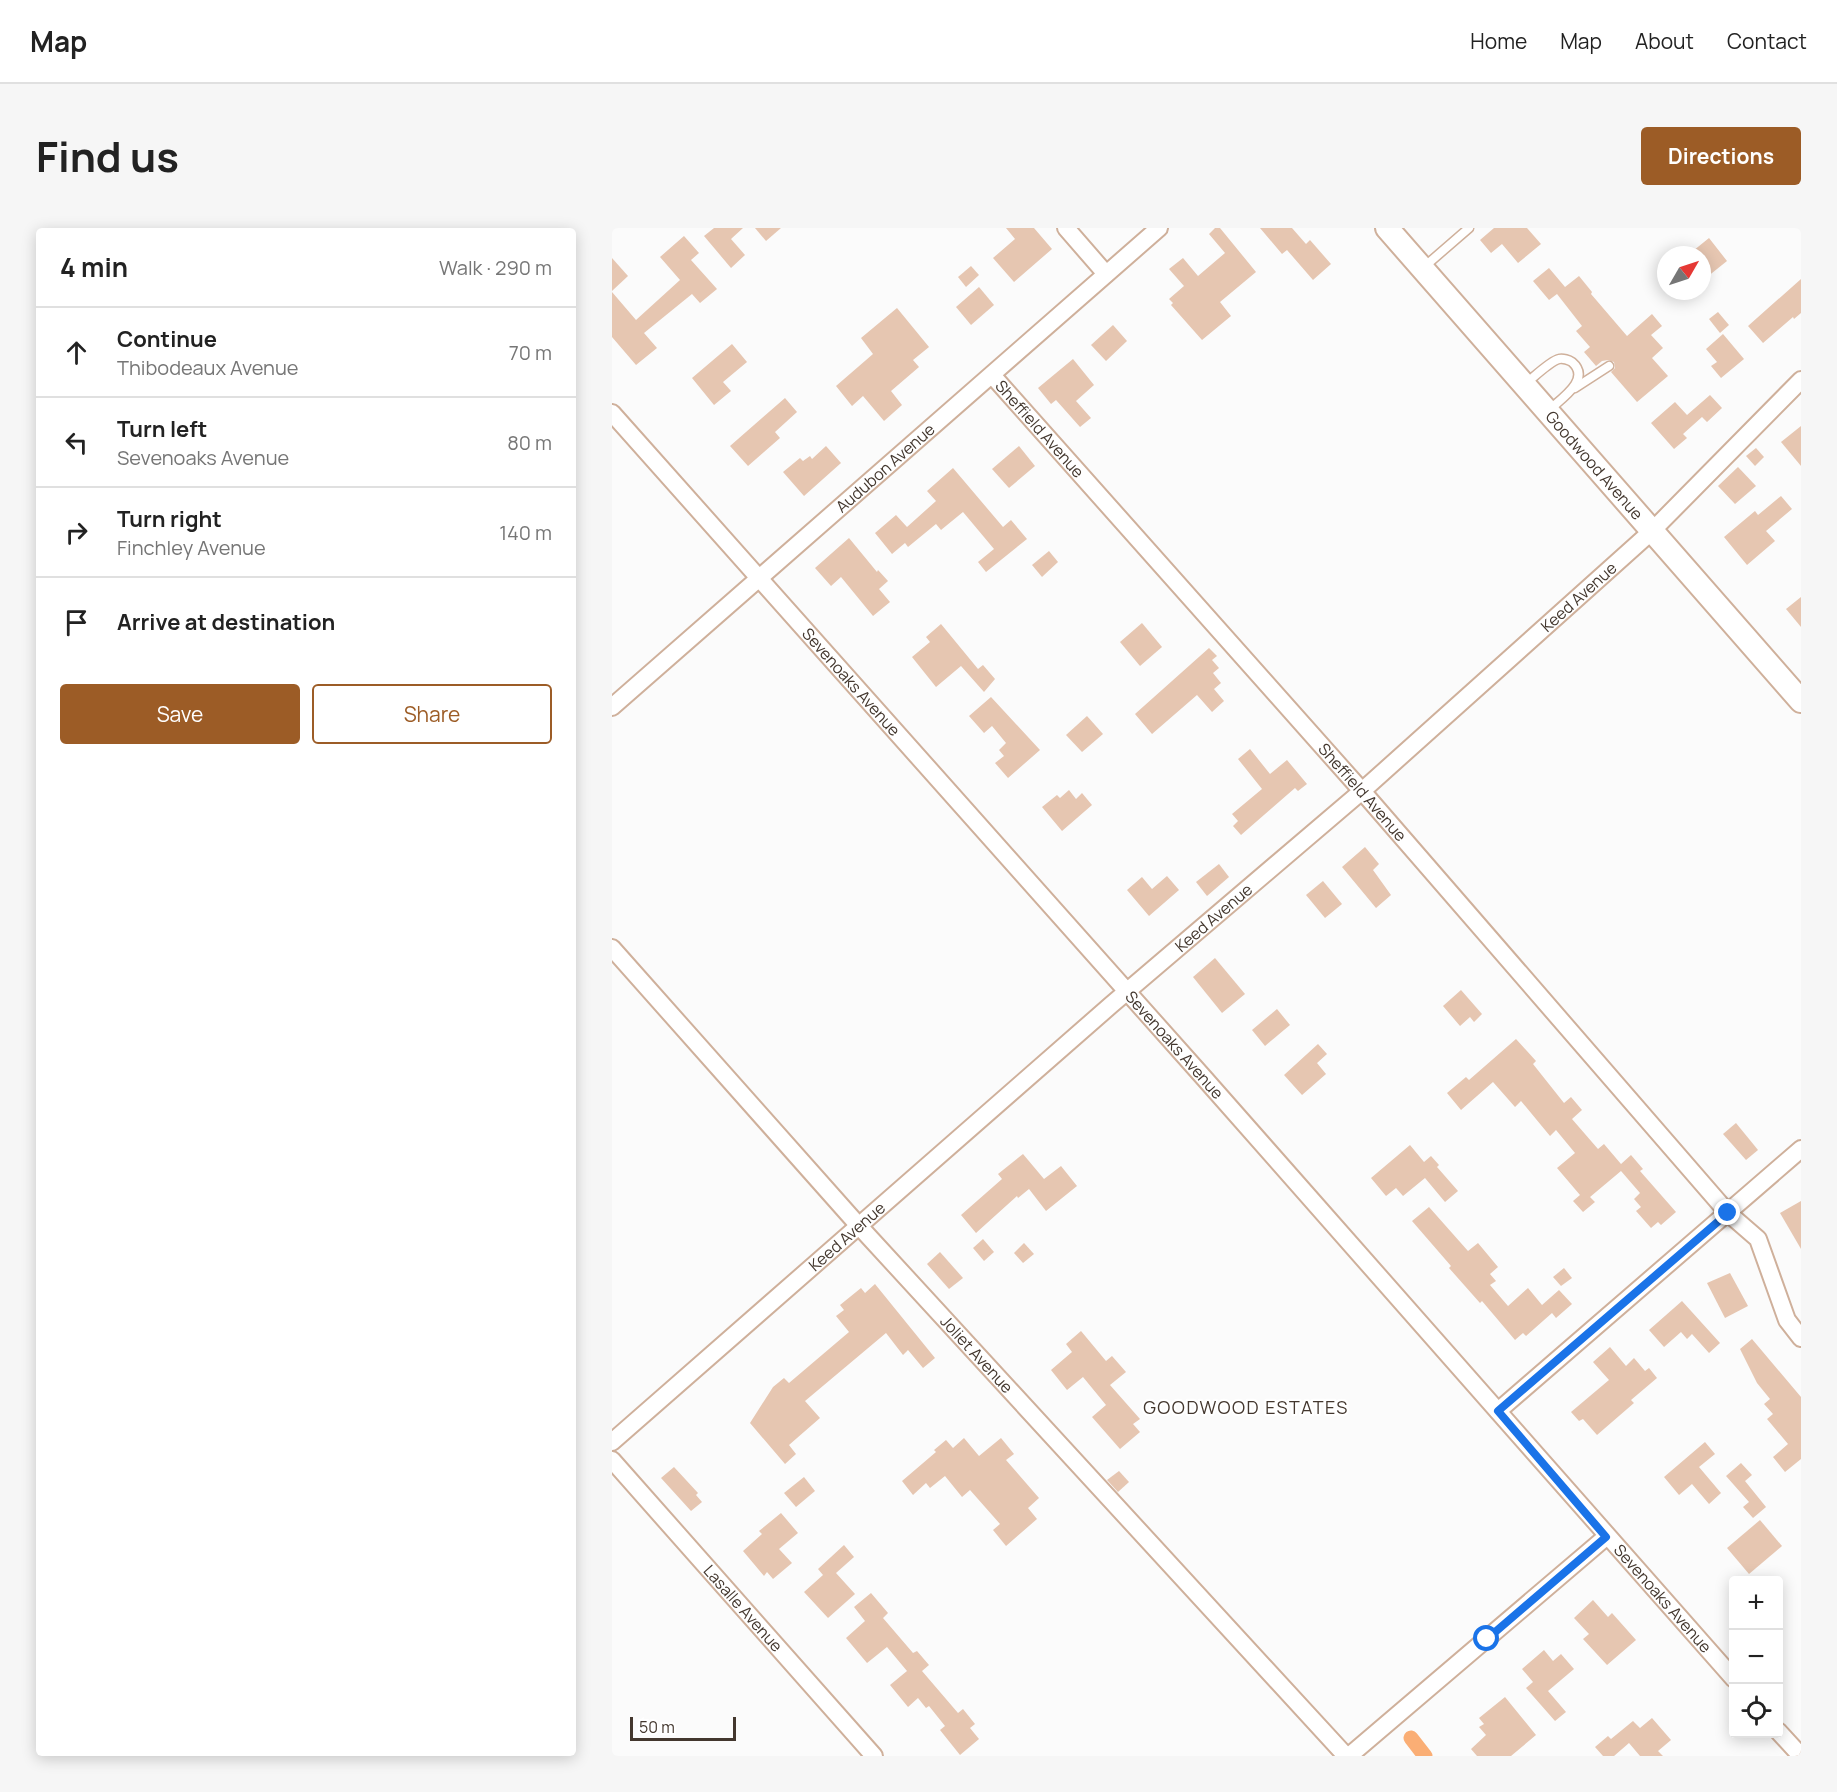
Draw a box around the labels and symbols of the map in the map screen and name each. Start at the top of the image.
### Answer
north arrow [1657,246,1711,300]
street label: Sheffield Avenue [990,375,1089,482]
street label: Goodwood Avenue [1541,406,1648,524]
street label: Audubon Avenue [831,418,939,517]
street label: Keed Avenue [1536,557,1621,637]
street label: Sevenoaks Avenue [797,623,905,741]
street label: Sheffield Avenue [1313,738,1412,846]
street label: Keed Avenue [1170,878,1257,957]
street label: Sevenoaks Avenue [1121,986,1229,1104]
street label: Keed Avenue [804,1197,890,1276]
route end [1714,1199,1740,1225]
street label: Joliet Avenue [935,1311,1018,1398]
district label: GOODWOOD ESTATES [1143,1395,1349,1419]
street label: Sevenoaks Avenue [1609,1539,1717,1657]
street label: Lasalle Avenue [699,1560,788,1656]
route start [1473,1625,1499,1651]
scale bar [630,1714,736,1742]

